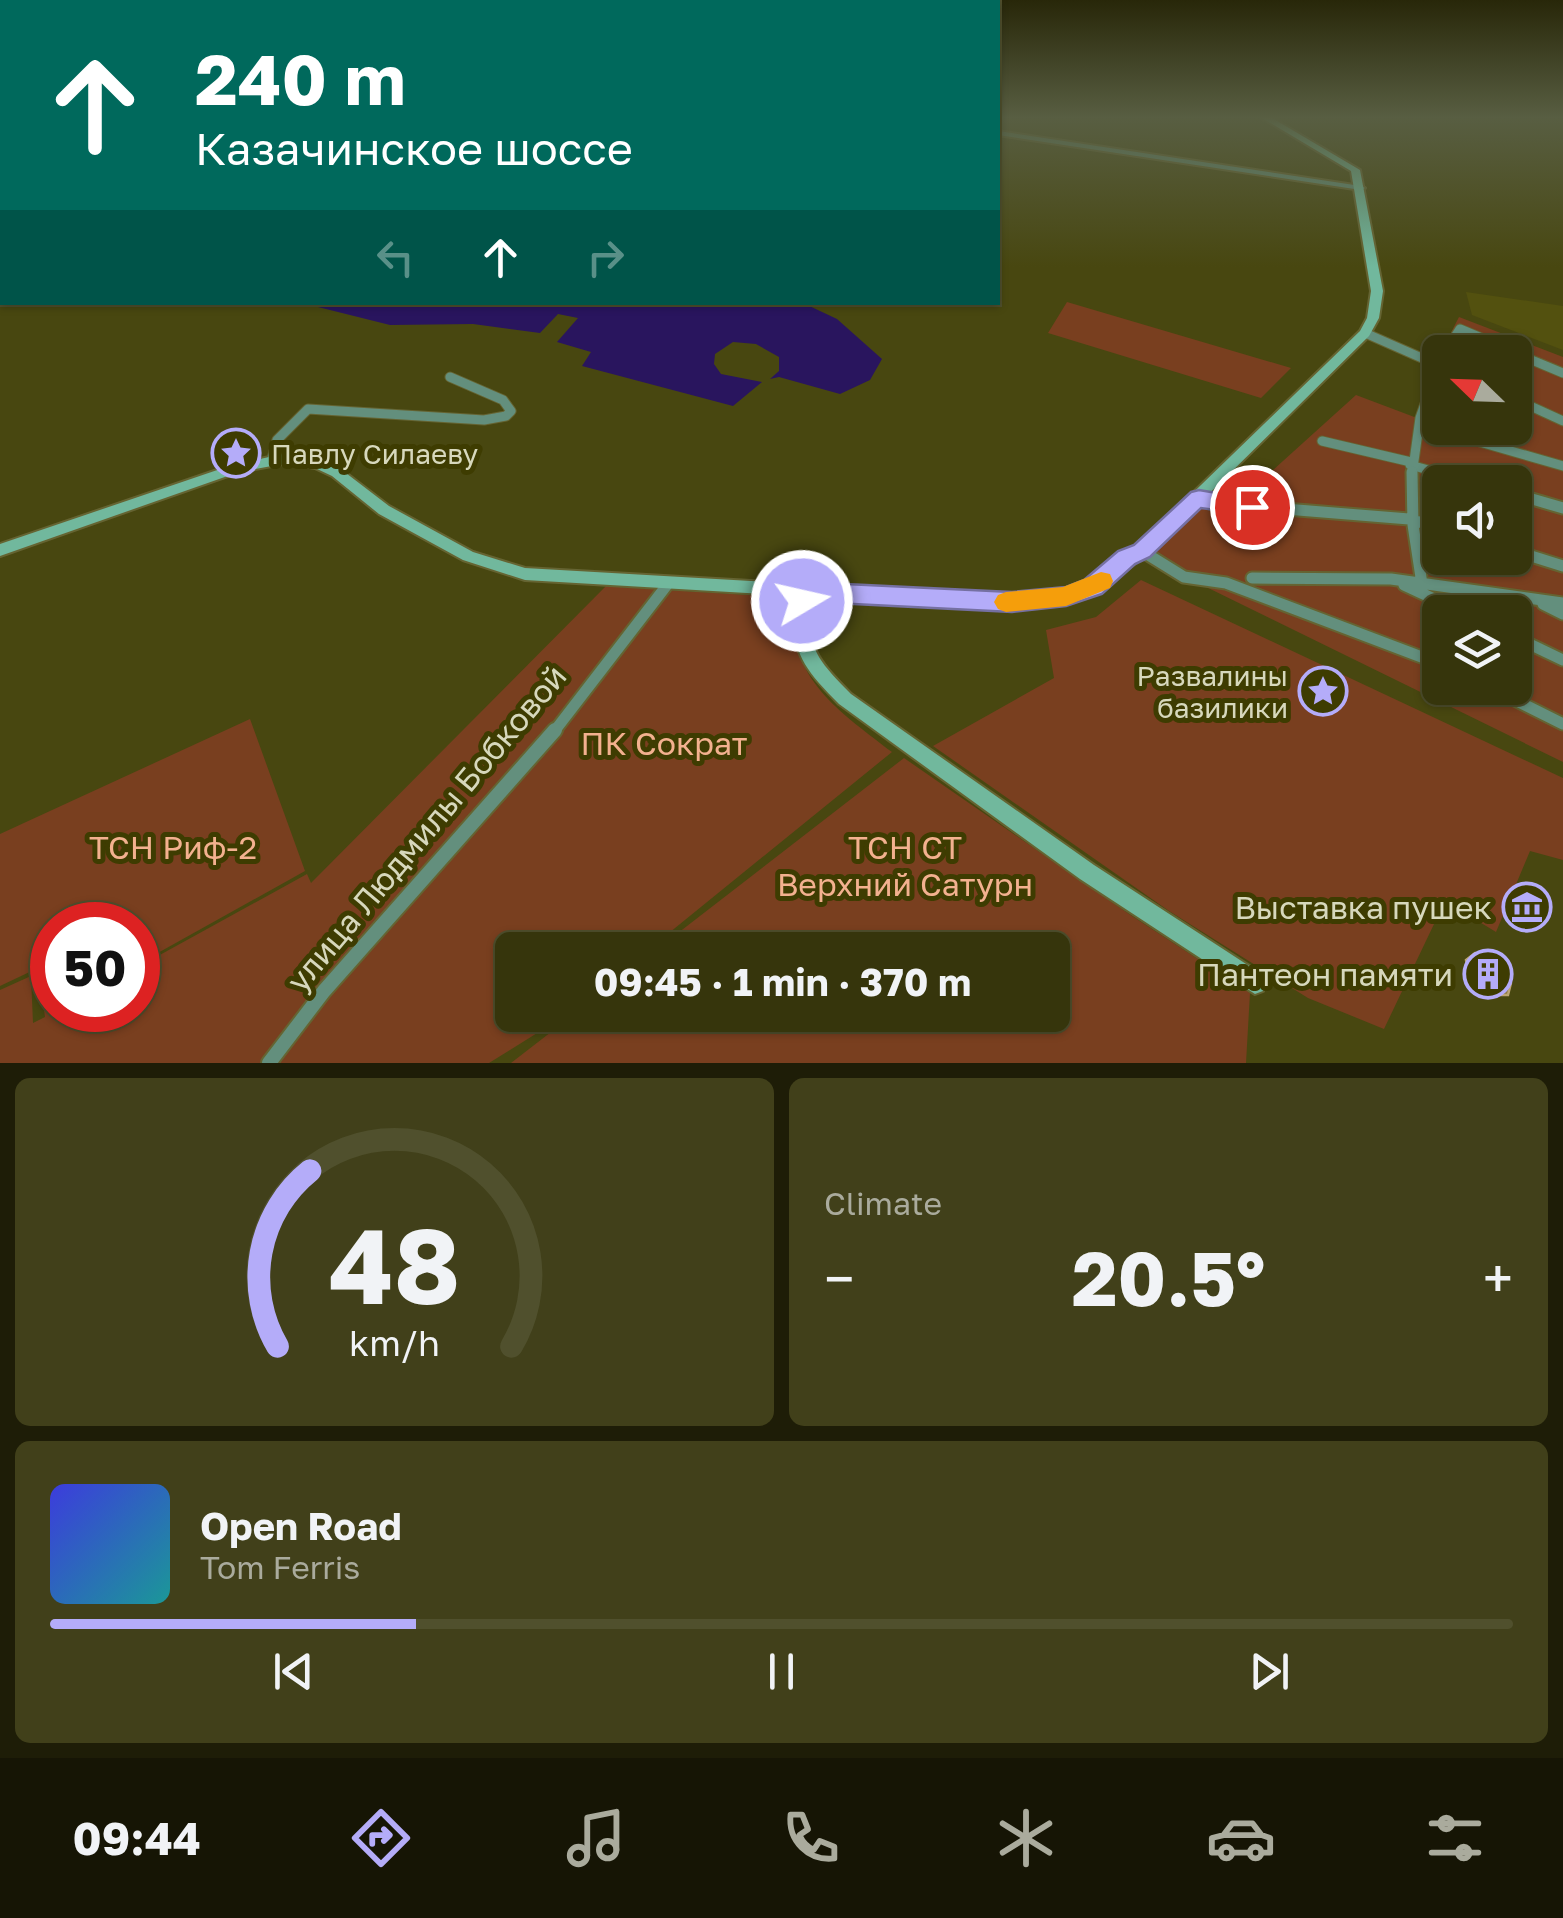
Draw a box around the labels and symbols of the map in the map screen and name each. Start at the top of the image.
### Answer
north arrow [1422,335,1532,445]
place icon: Павлу Силаеву [210,427,262,479]
place label: Павлу Силаеву [271,437,479,470]
pin [1210,465,1295,550]
position arrow [750,549,854,653]
street label: улица Людмилы Бобковой [278,657,574,999]
place label: Развалины базилики [1137,659,1288,724]
place icon: Развалины базилики [1297,665,1349,717]
park label: ПК Сократ [581,724,748,762]
park label: ТСН Риф-2 [89,828,257,866]
park label: ТСН СТ Верхний Сатурн [777,828,1033,903]
museum icon: Выставка пушек [1501,881,1553,933]
place label: Выставка пушек [1234,888,1492,926]
speed limit sign: 50 [30,902,160,1032]
building icon: Пантеон памяти [1462,948,1514,1000]
place label: Пантеон памяти [1197,955,1453,993]

